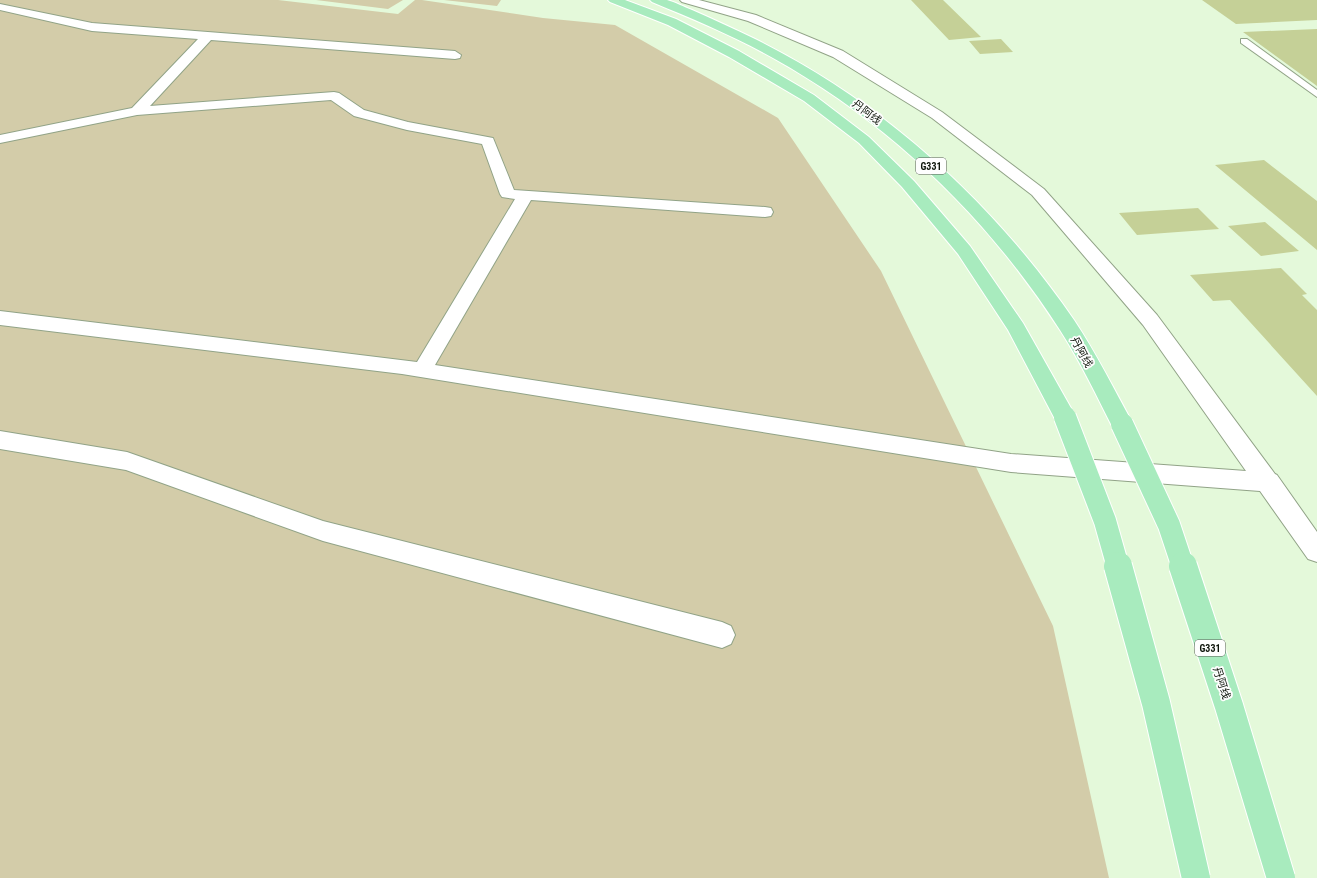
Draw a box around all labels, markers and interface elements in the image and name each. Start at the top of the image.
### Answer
street label: 丹阿线 [850,97,884,128]
road number: G331 [916,158,946,174]
street label: 丹阿线 [1068,335,1095,370]
road number: G331 [1195,640,1225,656]
street label: 丹阿线 [1210,665,1233,701]

